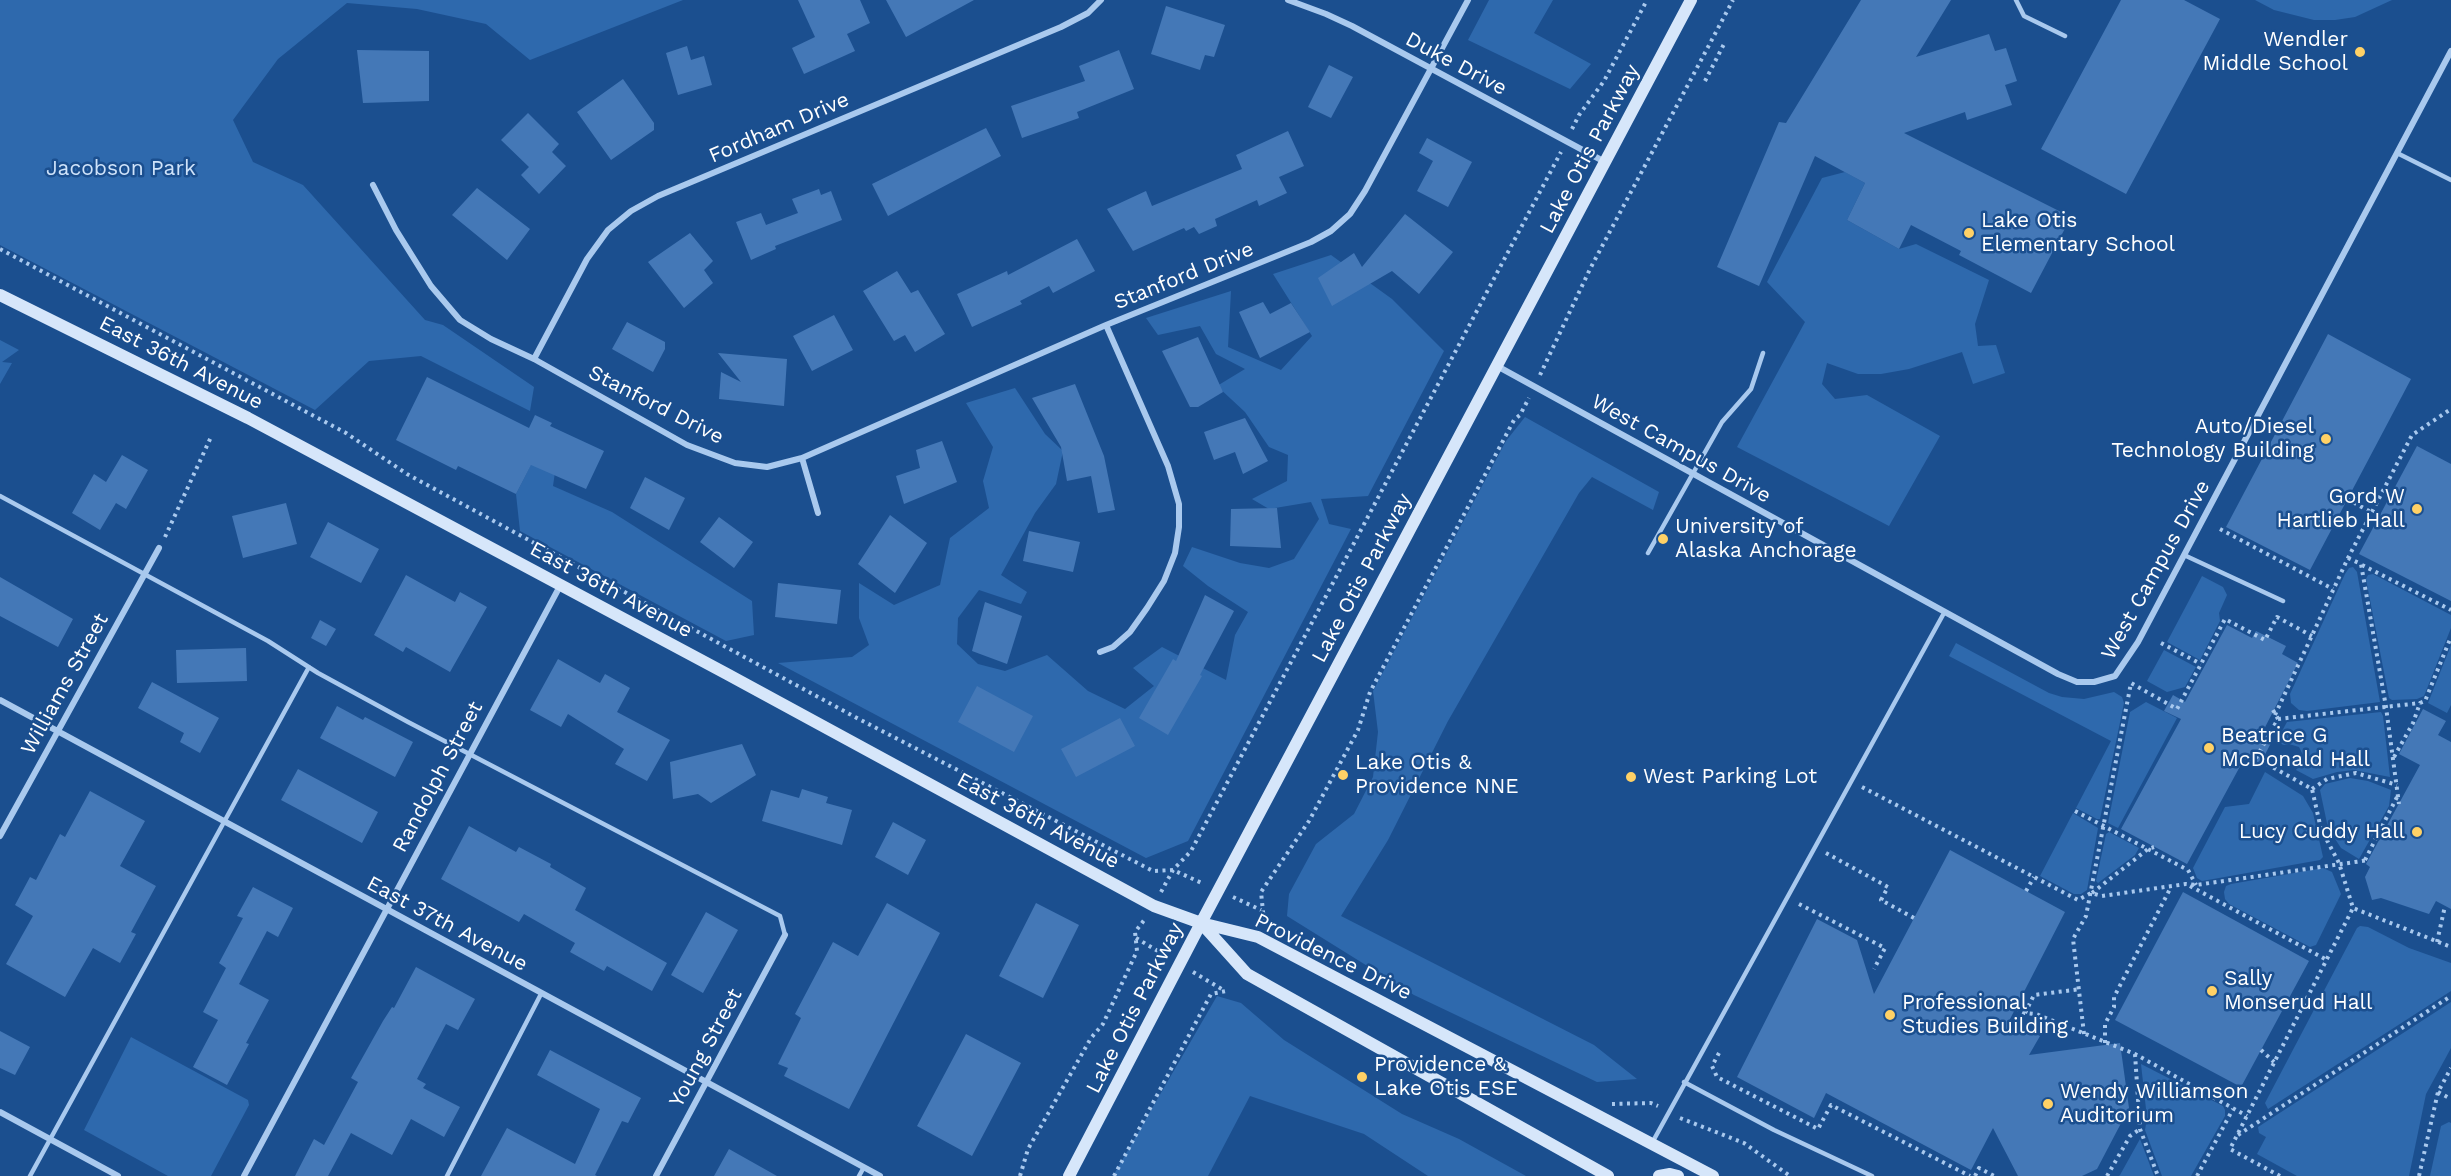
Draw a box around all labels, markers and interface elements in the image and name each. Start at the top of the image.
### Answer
street label: Duke Drive [1401,27,1511,101]
place label: Wendler Middle School [2203,27,2348,77]
marker: Wendler Middle School [2353,45,2367,59]
street label: Lake Otis Parkway [1535,60,1645,238]
street label: Fordham Drive [705,87,853,169]
park label: Jacobson Park [46,156,196,182]
place label: Lake Otis Elementary School [1981,208,2175,258]
marker: Lake Otis Elementary School [1962,226,1976,240]
street label: Stanford Drive [1111,237,1257,315]
street label: East 36th Avenue [95,311,267,415]
street label: Stanford Drive [584,360,728,450]
street label: West Campus Drive [1587,389,1775,509]
place label: Auto/Diesel Technology Building [2111,414,2314,464]
marker: Auto/Diesel Technology Building [2319,432,2333,446]
street label: West Campus Drive [2096,476,2216,664]
place label: Gord W Hartlieb Hall [2277,484,2405,534]
street label: Lake Otis Parkway [1307,489,1417,667]
marker: Gord W Hartlieb Hall [2410,502,2424,516]
place label: University of Alaska Anchorage [1675,514,1857,564]
marker: University of Alaska Anchorage [1656,532,1670,546]
street label: East 36th Avenue [525,536,697,644]
street label: Williams Street [16,609,114,759]
street label: Randolph Street [388,697,488,857]
place label: Beatrice G McDonald Hall [2221,723,2370,773]
marker: Beatrice G McDonald Hall [2202,741,2216,755]
place label: Lake Otis & Providence NNE [1355,750,1519,800]
place label: West Parking Lot [1643,764,1817,790]
street label: East 36th Avenue [952,767,1124,875]
marker: Lake Otis & Providence NNE [1336,768,1350,782]
marker: West Parking Lot [1624,770,1638,784]
place label: Lucy Cuddy Hall [2239,819,2405,845]
marker: Lucy Cuddy Hall [2410,825,2424,839]
street label: East 37th Avenue [362,871,532,977]
street label: Providence Drive [1250,908,1416,1006]
street label: Lake Otis Parkway [1081,918,1189,1098]
place label: Sally Monserud Hall [2224,966,2372,1016]
street label: Young Street [664,984,748,1112]
marker: Sally Monserud Hall [2205,984,2219,998]
place label: Professional Studies Building [1902,990,2068,1040]
marker: Professional Studies Building [1883,1008,1897,1022]
place label: Providence & Lake Otis ESE [1374,1052,1518,1102]
marker: Providence & Lake Otis ESE [1355,1070,1369,1084]
place label: Wendy Williamson Auditorium [2060,1079,2249,1129]
marker: Wendy Williamson Auditorium [2041,1097,2055,1111]

